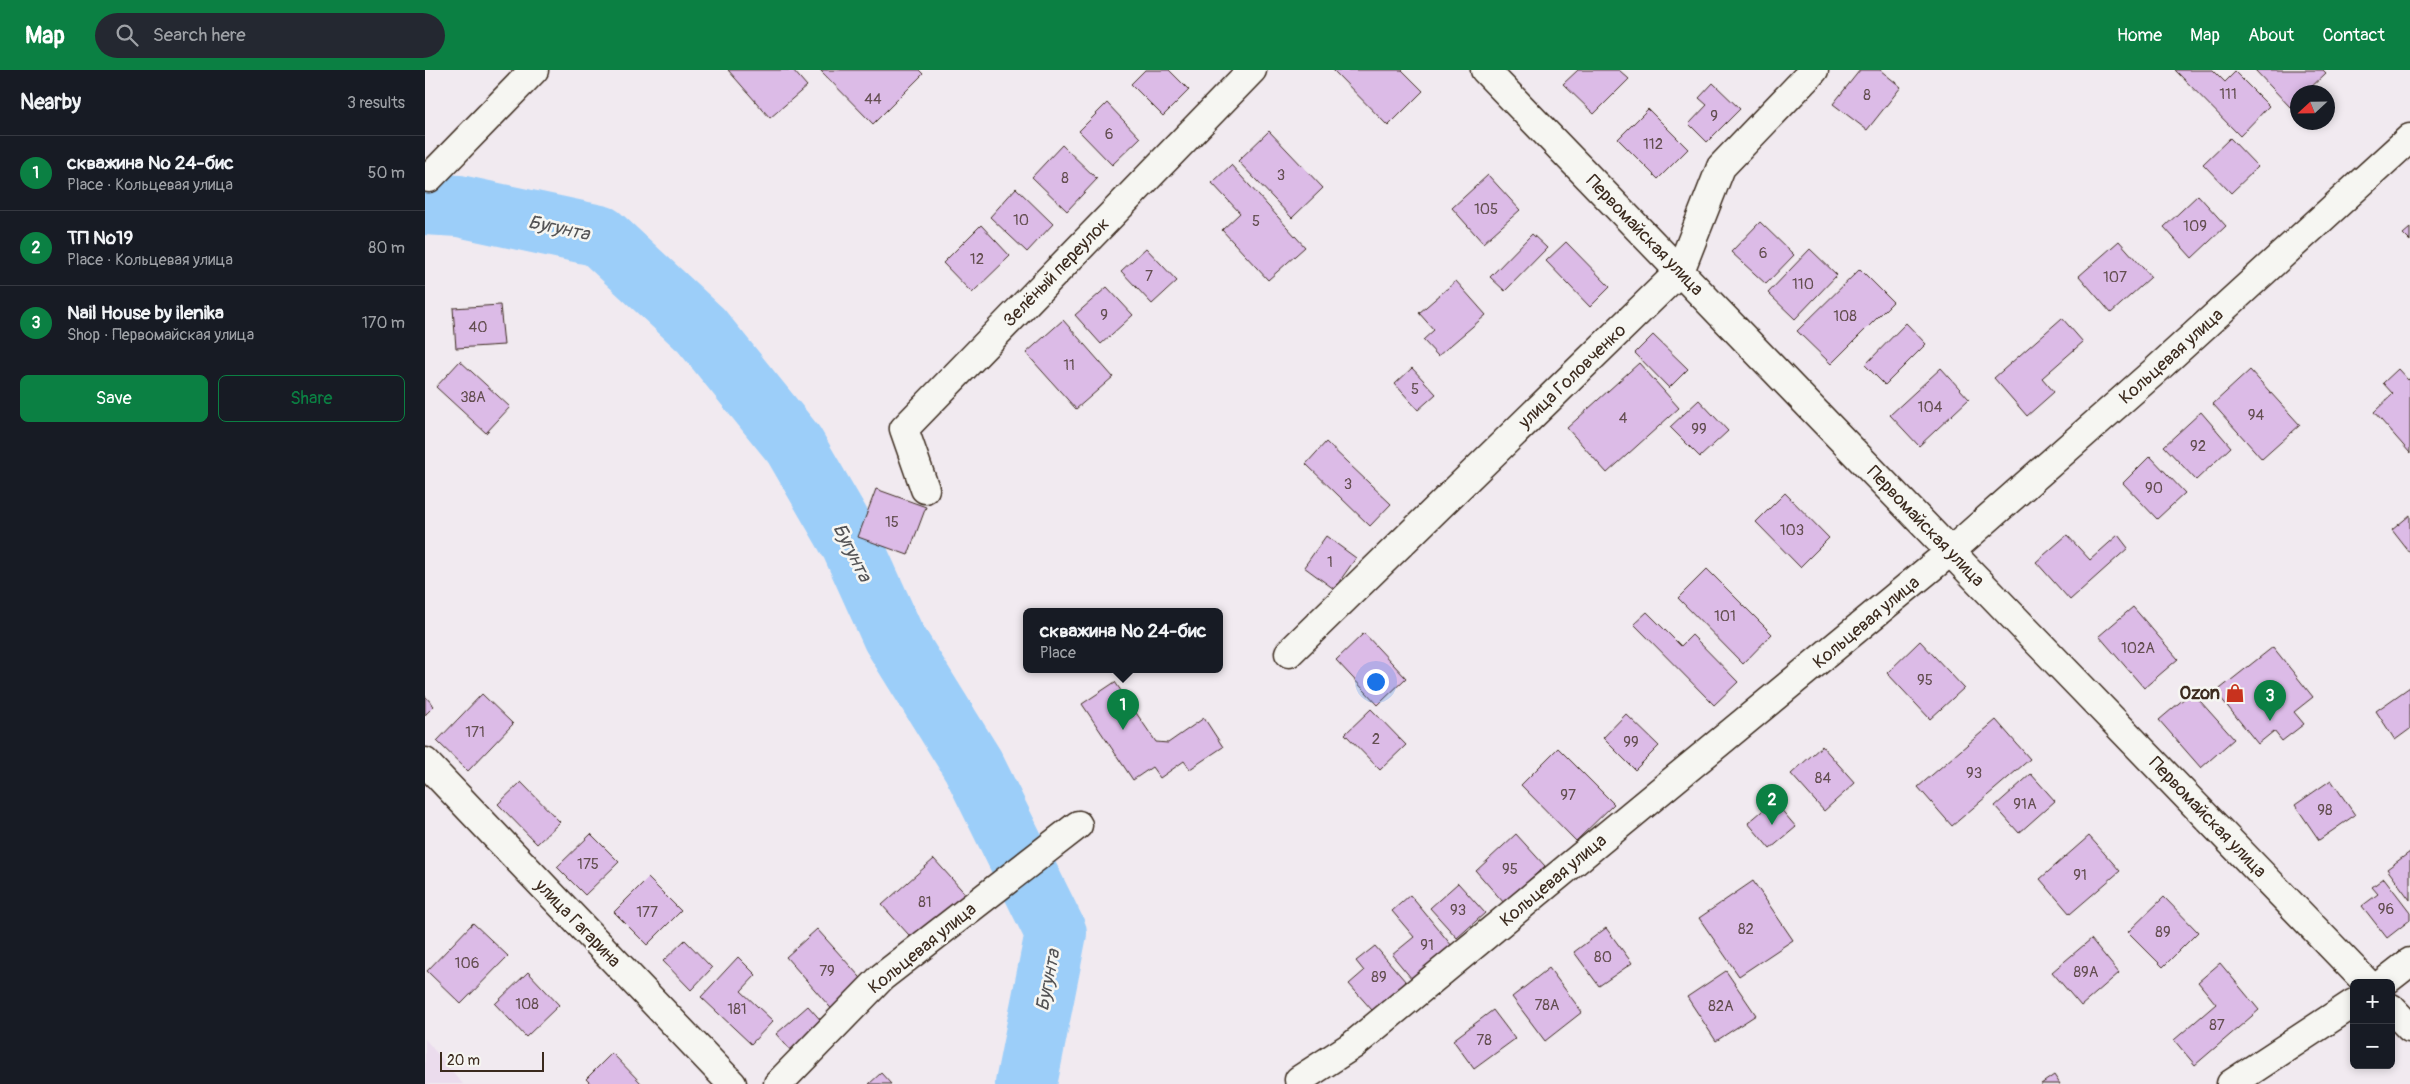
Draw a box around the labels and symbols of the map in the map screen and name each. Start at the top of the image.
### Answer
house number: 111 [2219,85,2237,104]
north arrow [2290,85,2335,130]
house number: 8 [1863,86,1871,105]
house number: 44 [864,90,882,109]
house number: 9 [1710,107,1718,126]
house number: 6 [1105,125,1113,144]
house number: 112 [1643,135,1663,154]
house number: 3 [1277,166,1285,185]
house number: 8 [1061,169,1069,188]
street label: Первомайская улица [1581,170,1708,301]
house number: 105 [1474,200,1498,219]
water label: Бугунта [526,210,593,246]
house number: 10 [1013,211,1029,230]
house number: 5 [1252,212,1260,231]
street label: Зелёный переулок [998,213,1114,332]
house number: 109 [2183,217,2207,236]
house number: 6 [1759,244,1767,263]
house number: 12 [970,250,984,269]
house number: 7 [1145,267,1153,286]
house number: 107 [2103,268,2127,287]
house number: 110 [1792,275,1814,294]
street label: Кольцевая улица [2114,304,2228,409]
house number: 9 [1100,306,1108,325]
house number: 108 [1833,307,1857,326]
house number: 40 [469,318,487,337]
street label: улица Головченко [1513,319,1631,434]
house number: 11 [1063,356,1075,375]
house number: 5 [1411,380,1419,399]
house number: 38А [460,388,486,407]
house number: 104 [1918,398,1943,417]
house number: 94 [2248,406,2265,425]
house number: 4 [1619,409,1628,428]
house number: 99 [1691,420,1707,439]
house number: 92 [2190,437,2206,456]
street label: Первомайская улица [1862,461,1989,592]
house number: 3 [1344,475,1352,494]
house number: 90 [2145,479,2163,498]
house number: 15 [885,513,899,532]
water label: Бугунта [827,519,877,587]
house number: 103 [1780,521,1804,540]
house number: 1 [1327,553,1333,572]
street label: Кольцевая улица [1808,571,1924,674]
house number: 101 [1714,607,1736,626]
house number: 102А [2121,639,2155,658]
your location [1363,669,1389,695]
house number: 95 [1917,671,1933,690]
pin: 3 [2254,680,2286,721]
place label: Ozon [2180,682,2220,705]
shop icon: Ozon [2224,682,2246,704]
pin: 1 [1107,689,1139,730]
house number: 171 [465,723,485,742]
house number: 2 [1372,730,1380,749]
house number: 99 [1623,733,1639,752]
street label: Первомайская улица [2144,752,2271,883]
house number: 93 [1966,764,1982,783]
house number: 84 [1815,769,1831,788]
pin: 2 [1756,784,1788,825]
house number: 97 [1560,786,1576,805]
house number: 91А [2013,795,2037,814]
house number: 98 [2317,801,2333,820]
street label: Кольцевая улица [1495,829,1611,932]
house number: 175 [577,855,599,874]
house number: 95 [1502,860,1518,879]
house number: 91 [2073,866,2087,885]
street label: улица Гагарина [529,874,626,972]
house number: 81 [918,893,932,912]
street label: Кольцевая улица [864,898,981,999]
house number: 96 [2378,900,2394,919]
house number: 93 [1450,901,1466,920]
house number: 177 [636,903,658,922]
house number: 82 [1738,920,1754,939]
house number: 89 [2155,923,2171,942]
house number: 91 [1420,936,1434,955]
water label: Бугунта [1030,946,1066,1013]
house number: 80 [1594,948,1612,967]
house number: 106 [455,954,479,973]
house number: 79 [819,962,835,981]
house number: 89А [2073,963,2099,982]
house number: 89 [1371,968,1387,987]
house number: 108 [515,995,539,1014]
house number: 78А [1534,996,1560,1015]
house number: 82А [1708,997,1734,1016]
house number: 181 [727,1000,747,1019]
house number: 87 [2209,1016,2225,1035]
house number: 78 [1476,1031,1492,1050]
scale bar [440,1049,544,1072]

